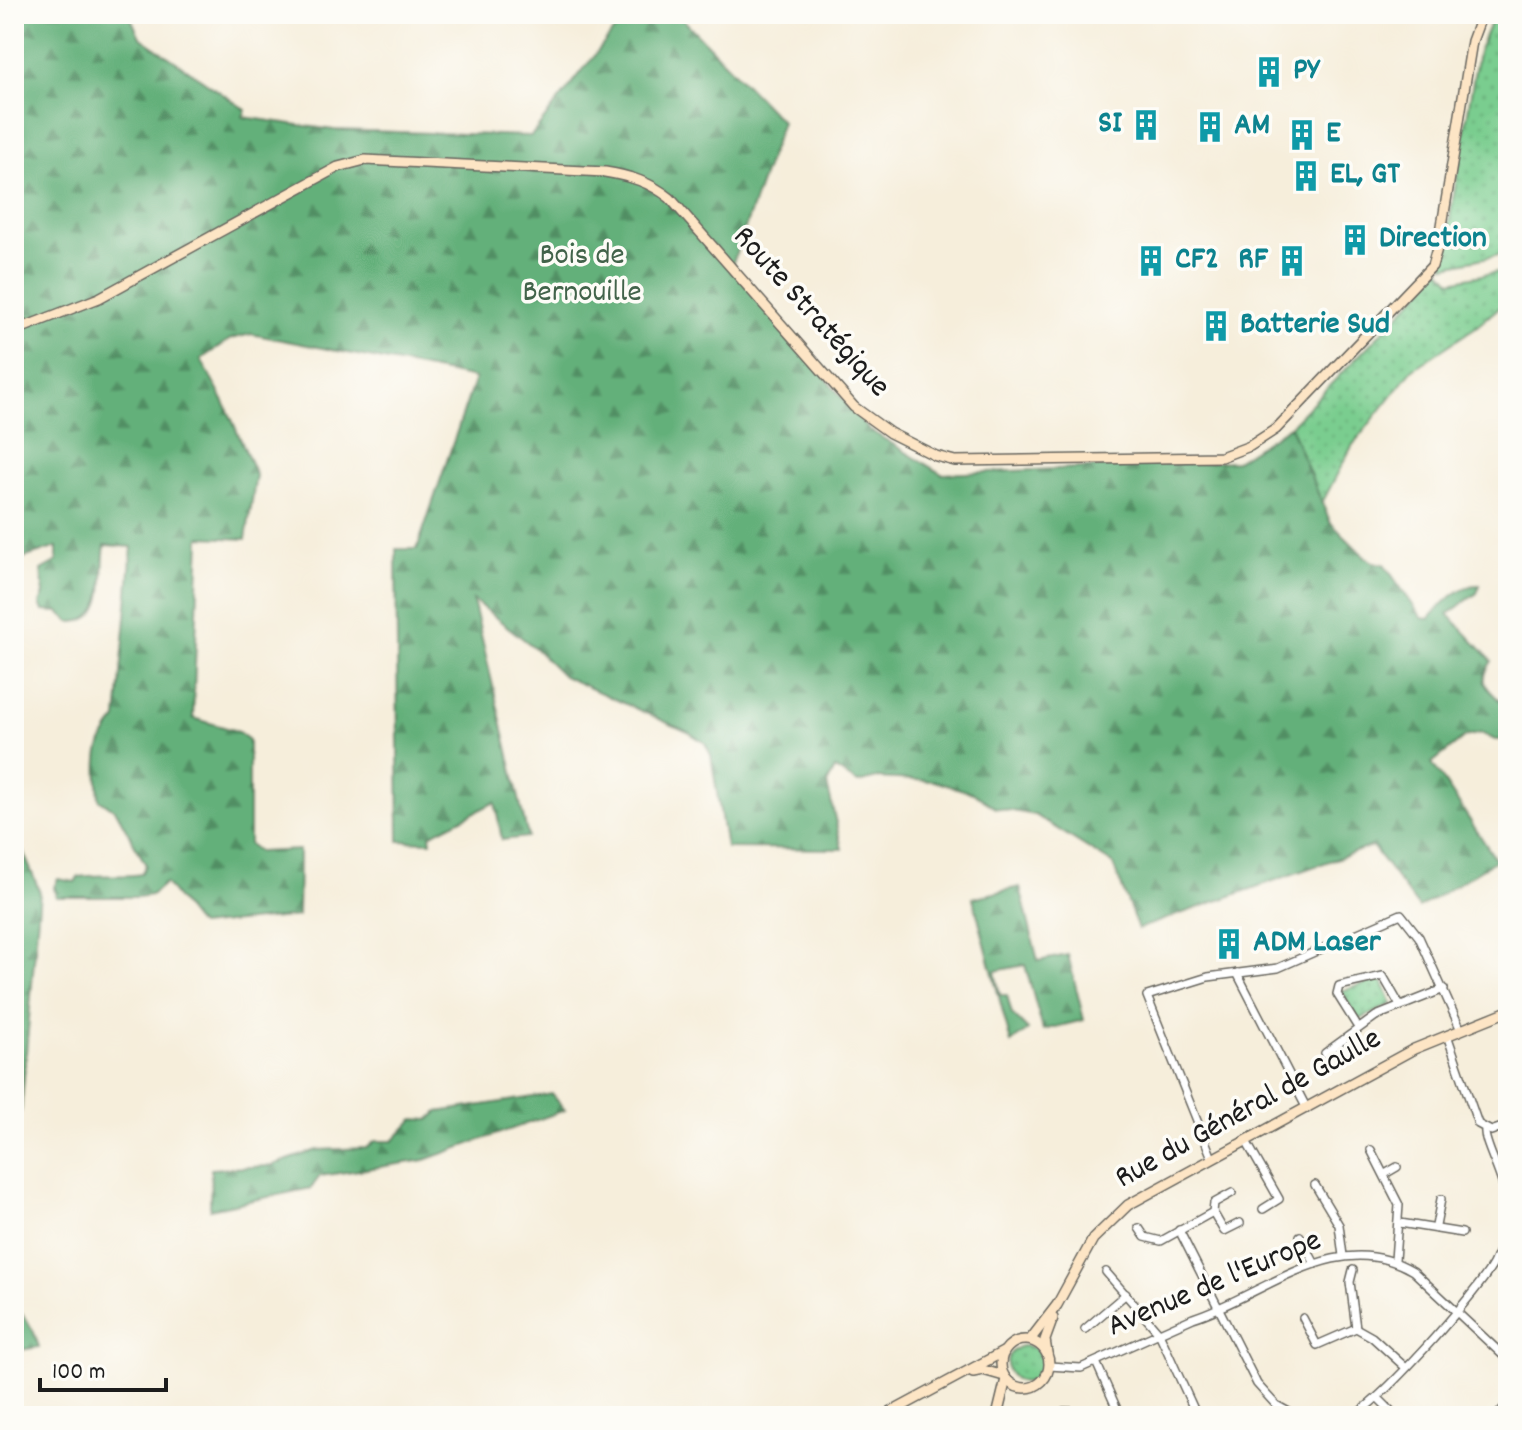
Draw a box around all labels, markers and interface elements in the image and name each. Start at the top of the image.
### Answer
place label: PY [1293,49,1322,95]
building icon: PY [1252,55,1286,89]
place label: SI [1098,102,1122,148]
place label: AM [1234,104,1270,150]
building icon: SI [1129,108,1163,142]
building icon: AM [1193,110,1227,144]
place label: E [1326,112,1341,158]
building icon: E [1285,118,1319,152]
place label: EL, GT [1330,153,1400,199]
building icon: EL, GT [1289,159,1323,193]
street label: Route Stratégique [720,217,900,409]
place label: Direction [1379,217,1487,263]
building icon: Direction [1338,223,1372,257]
park label: Bois de Bernouille [522,234,642,317]
place label: CF2 [1175,238,1219,284]
place label: RF [1238,238,1269,284]
building icon: CF2 [1134,244,1168,278]
building icon: RF [1275,244,1309,278]
place label: Batterie Sud [1240,303,1390,349]
building icon: Batterie Sud [1199,309,1233,343]
place label: ADM Laser [1253,921,1382,967]
building icon: ADM Laser [1212,927,1246,961]
street label: Rue du Général de Gaulle [1108,1018,1390,1202]
street label: Avenue de l'Europe [1101,1219,1329,1351]
scale bar [40,1342,166,1392]
text: 100 m [52,1356,105,1390]

